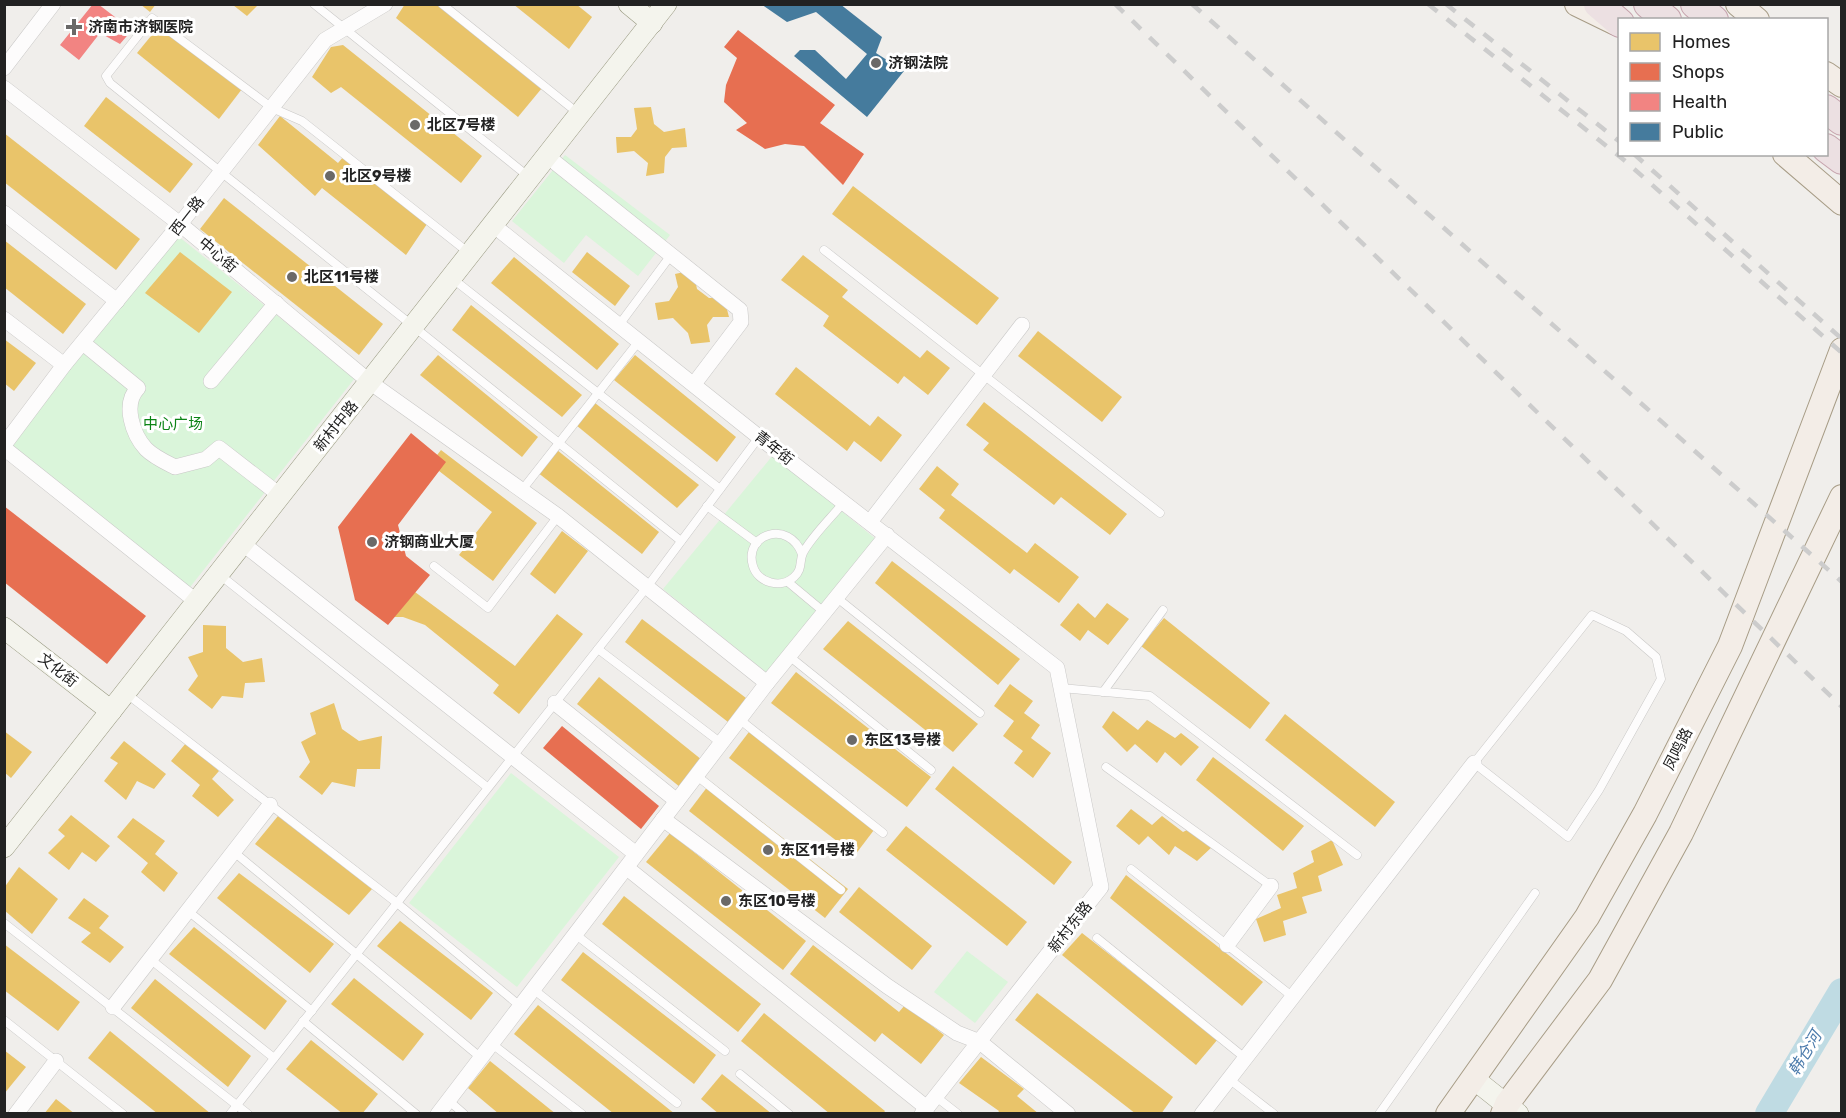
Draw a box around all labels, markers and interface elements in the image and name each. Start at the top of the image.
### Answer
marker: 济南市济钢医院 [65,18,83,36]
place label: 济南市济钢医院 [88,18,193,36]
legend [1618,18,1828,156]
text: Homes [1672,31,1730,53]
place label: 济钢法院 [888,54,948,72]
marker: 济钢法院 [869,56,883,70]
text: Shops [1672,61,1724,83]
text: Health [1672,91,1727,113]
place label: 北区7号楼 [427,116,496,134]
marker: 北区7号楼 [408,118,422,132]
text: Public [1672,121,1724,143]
place label: 北区9号楼 [342,167,412,185]
marker: 北区9号楼 [323,169,337,183]
street label: 西一路 [166,193,208,239]
street label: 中心街 [195,234,241,276]
place label: 北区11号楼 [304,268,379,286]
marker: 北区11号楼 [285,270,299,284]
street label: 新村中路 [310,397,362,455]
park label: 中心广场 [143,415,203,433]
street label: 青年街 [751,427,797,469]
place label: 济钢商业大厦 [384,533,474,551]
marker: 济钢商业大厦 [365,535,379,549]
street label: 文化街 [35,649,81,691]
street label: 凤鸣路 [1660,725,1696,773]
place label: 东区13号楼 [864,731,941,749]
marker: 东区13号楼 [845,733,859,747]
place label: 东区11号楼 [780,841,855,859]
marker: 东区11号楼 [761,843,775,857]
place label: 东区10号楼 [738,892,816,910]
marker: 东区10号楼 [719,894,733,908]
street label: 新村东路 [1044,898,1096,956]
water label: 韩仓河 [1784,1025,1827,1078]

